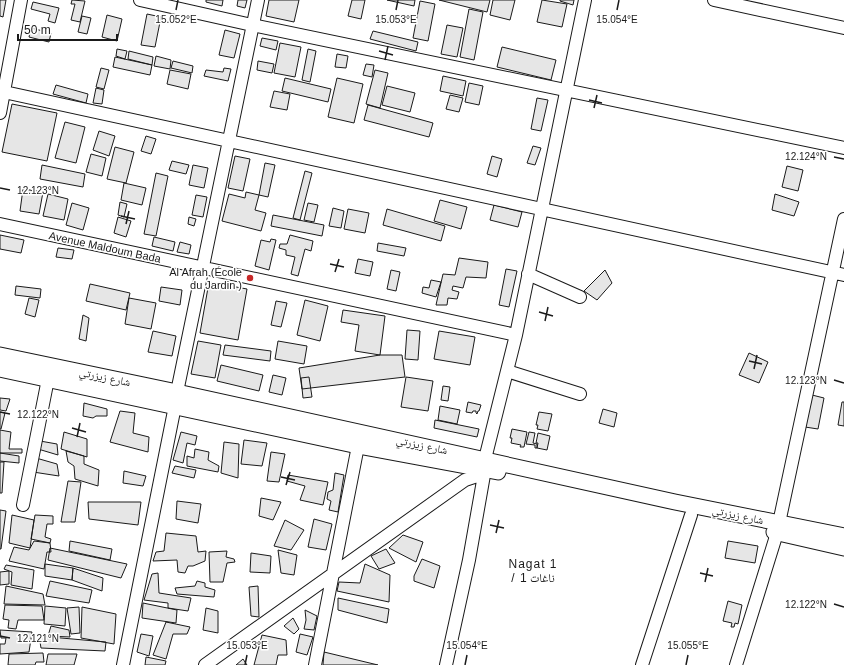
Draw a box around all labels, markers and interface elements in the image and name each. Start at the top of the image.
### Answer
text: 15.052°E [155,14,197,25]
text: 15.053°E [375,14,417,25]
text: 15.054°E [596,14,638,25]
scale bar [18,16,117,42]
text: 50 m [24,23,51,37]
text: 12.124°N [785,151,827,162]
text: 12.123°N [17,185,59,196]
street label: Avenue Maldoum Bada [48,229,163,265]
place label: Al Afrah (École du Jardin ) [169,266,242,291]
marker: Al Afrah (École du Jardin ) [245,273,255,283]
street label: شارع زيزرتي [78,366,132,391]
text: 12.123°N [785,375,827,386]
text: 12.122°N [17,409,59,420]
street label: شارع زيزرتي [395,434,449,459]
street label: شارع زيزرتي [711,504,765,529]
district label: Nagat 1 / ناغات 1 [508,557,558,585]
text: 12.122°N [785,599,827,610]
text: 12.121°N [17,633,59,644]
text: 15.053°E [226,640,268,651]
text: 15.054°E [446,640,488,651]
text: 15.055°E [667,640,709,651]

